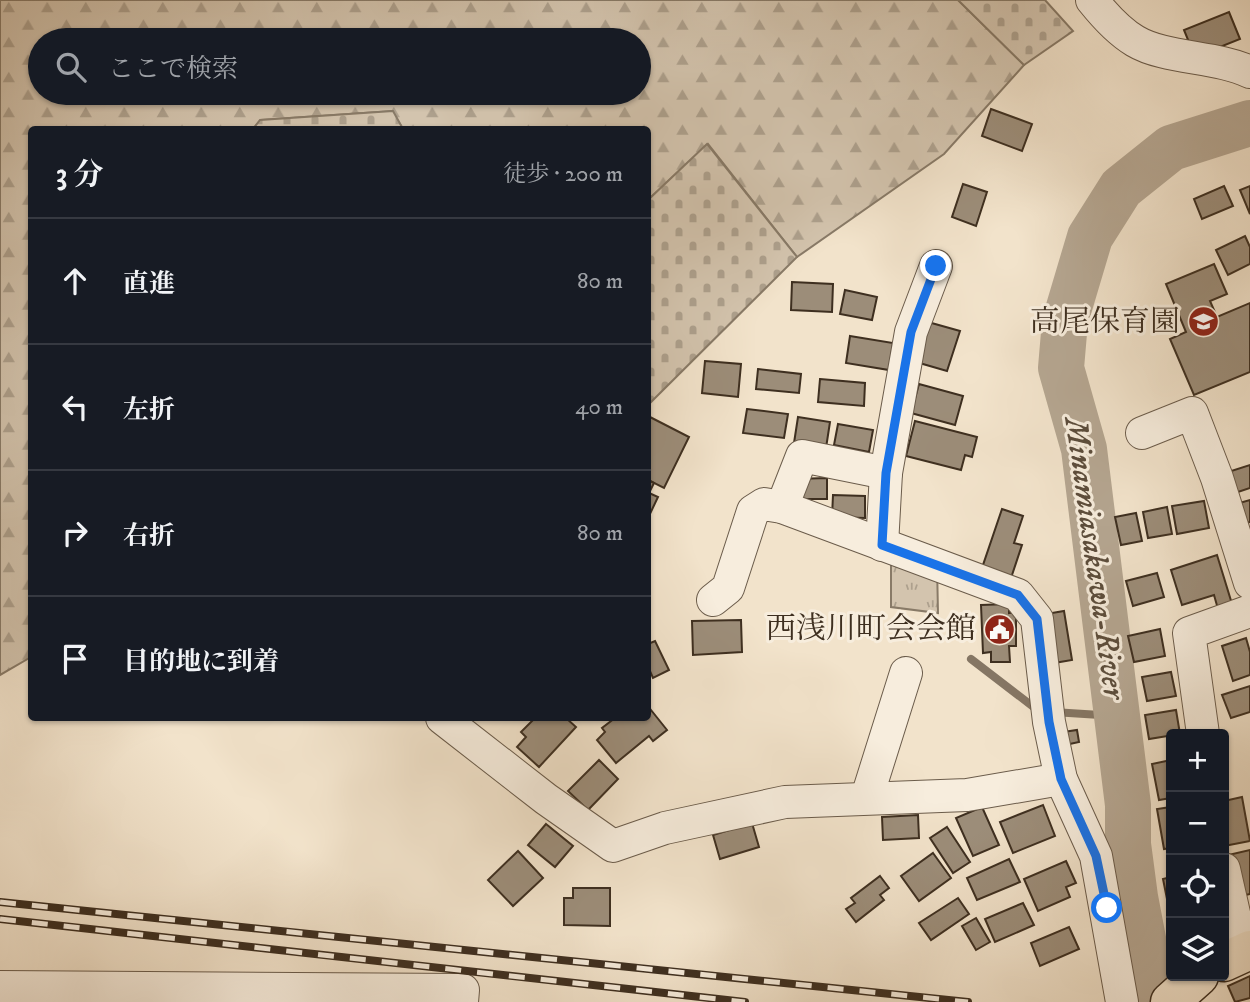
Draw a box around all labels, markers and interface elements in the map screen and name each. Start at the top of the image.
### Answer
search box [28,28,651,105]
icon: search [52,48,90,86]
text: ここで検索 [108,53,238,86]
text: 3 分 [56,157,104,194]
text: 徒歩 · 200 m [503,160,623,189]
route end [920,250,951,281]
icon: ahead [56,262,94,300]
text: 80 m [577,267,623,296]
text: 直進 [123,268,175,301]
place label: 高尾保育園 [1030,304,1180,341]
school or university icon: 高尾保育園 [1186,305,1220,339]
icon: left [56,388,94,426]
text: 40 m [575,393,623,422]
text: 左折 [123,394,175,427]
water label: Minamiasakawa-River [1054,413,1134,704]
icon: right [56,514,94,552]
text: 80 m [577,519,623,548]
text: 右折 [123,520,175,553]
place label: 西浅川町会会館 [766,611,976,648]
public building icon: 西浅川町会会館 [982,612,1016,646]
icon: arrive [56,640,94,678]
text: 目的地に到着 [123,646,279,679]
map controls [1166,729,1229,981]
button: + [1166,729,1229,792]
button: − [1166,792,1229,855]
button: locate [1166,855,1229,918]
route start [1091,892,1122,923]
button: layers [1166,918,1229,981]

